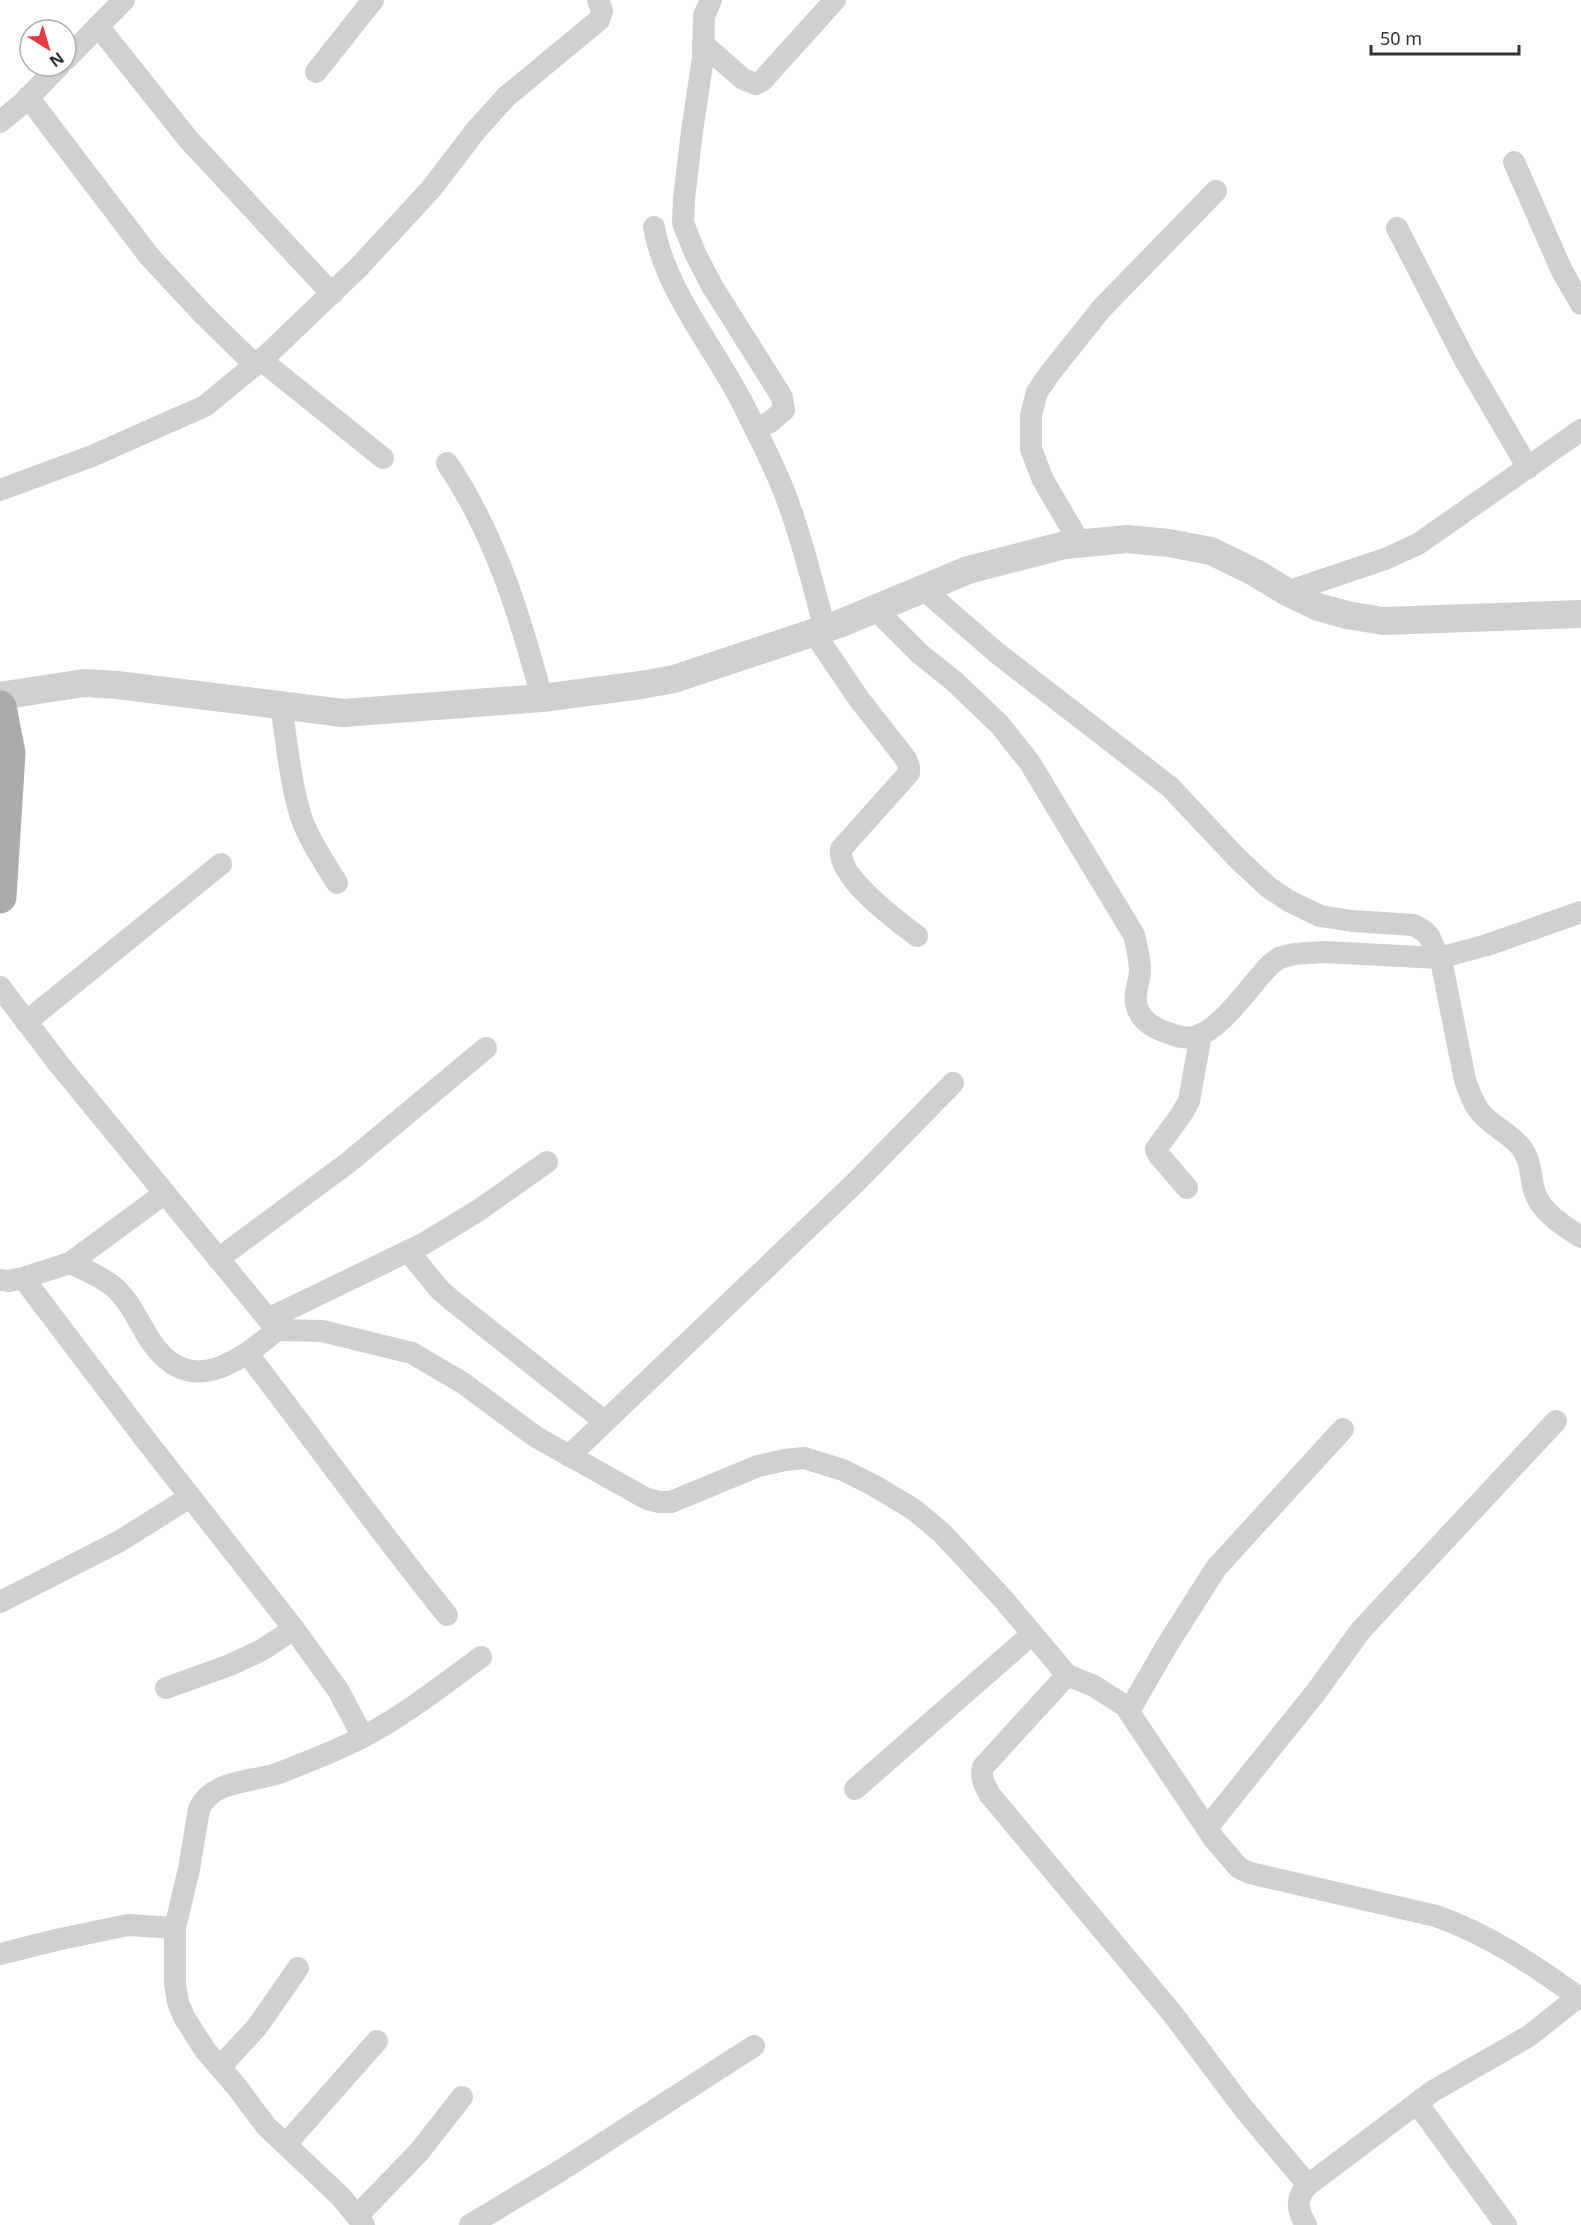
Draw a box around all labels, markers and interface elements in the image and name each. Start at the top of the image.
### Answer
north arrow [18,18,78,78]
scale bar [1371,18,1520,56]
text: 50 m [1380,26,1422,50]
text: N [45,47,69,73]

